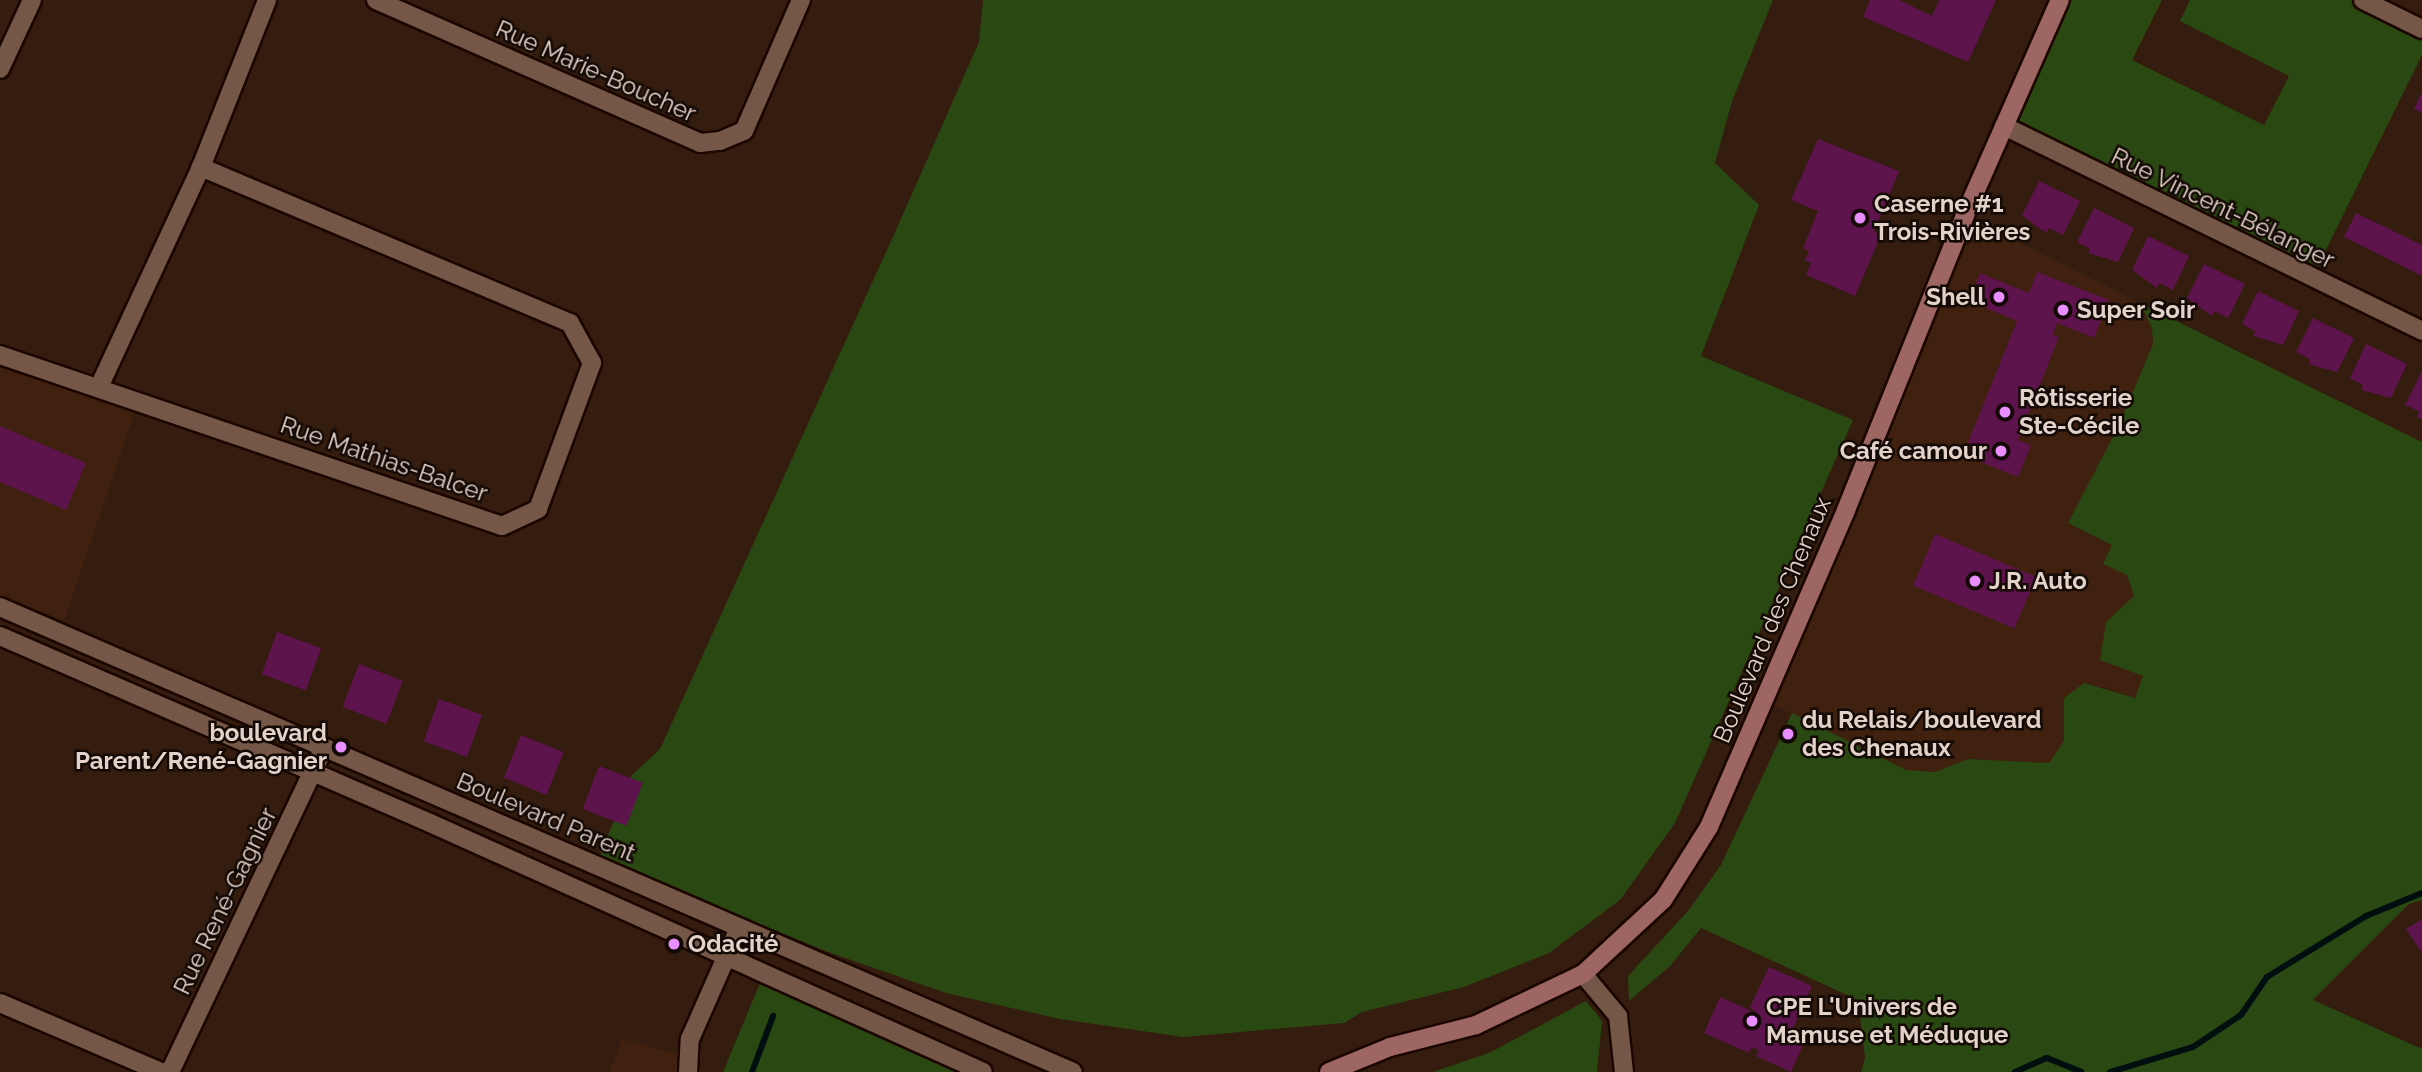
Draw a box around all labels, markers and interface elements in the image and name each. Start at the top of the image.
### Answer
street label: Rue Marie-Boucher [491,14,701,128]
street label: Rue Vincent-Bélanger [2106,141,2340,275]
place label: Caserne #1 Trois-Rivières [1874,190,2030,246]
marker: Caserne #1 Trois-Rivières [1852,210,1868,226]
place label: Shell [1926,283,1985,311]
marker: Shell [1991,289,2007,305]
place label: Super Soir [2077,296,2196,324]
marker: Super Soir [2055,302,2071,318]
place label: Rôtisserie Ste-Cécile [2019,384,2139,440]
marker: Rôtisserie Ste-Cécile [1997,404,2013,420]
street label: Rue Mathias-Balcer [277,410,491,508]
place label: Café camour [1840,437,1987,465]
marker: Café camour [1993,443,2009,459]
street label: Boulevard des Chenaux [1707,493,1837,747]
place label: J.R. Auto [1989,567,2087,595]
marker: J.R. Auto [1967,573,1983,589]
place label: du Relais/boulevard des Chenaux [1802,706,2042,762]
place label: boulevard Parent/René-Gagnier [75,719,327,775]
marker: du Relais/boulevard des Chenaux [1780,726,1796,742]
marker: boulevard Parent/René-Gagnier [333,739,349,755]
street label: Boulevard Parent [452,766,640,868]
street label: Rue René-Gagnier [167,803,283,999]
place label: Odacité [688,930,778,958]
marker: Odacité [666,936,682,952]
place label: CPE L'Univers de Mamuse et Méduque [1766,993,2008,1049]
marker: CPE L'Univers de Mamuse et Méduque [1744,1013,1760,1029]

